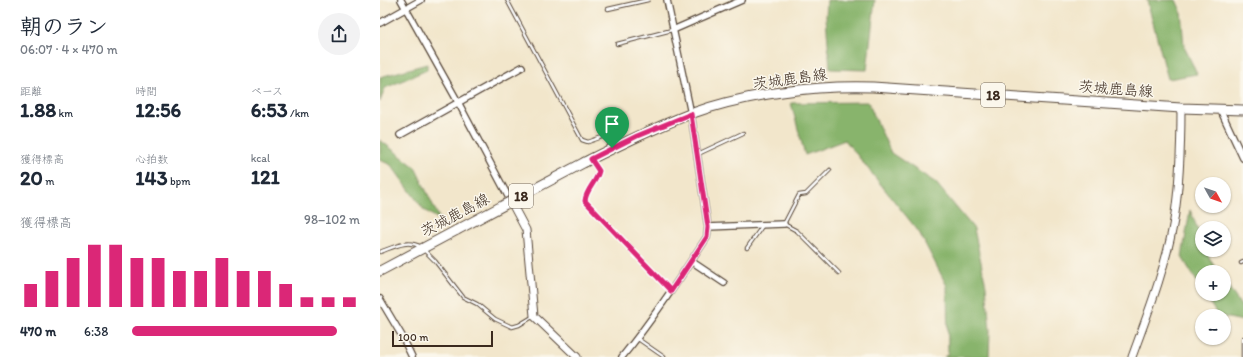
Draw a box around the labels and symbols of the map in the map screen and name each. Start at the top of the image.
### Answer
street label: 茨城鹿島線 [752,65,828,93]
street label: 茨城鹿島線 [1078,77,1154,101]
road number: 18 [981,83,1005,107]
pin [595,107,629,148]
north arrow [1195,177,1231,213]
road number: 18 [509,184,533,208]
street label: 茨城鹿島線 [418,189,492,241]
scale bar [392,329,493,348]

